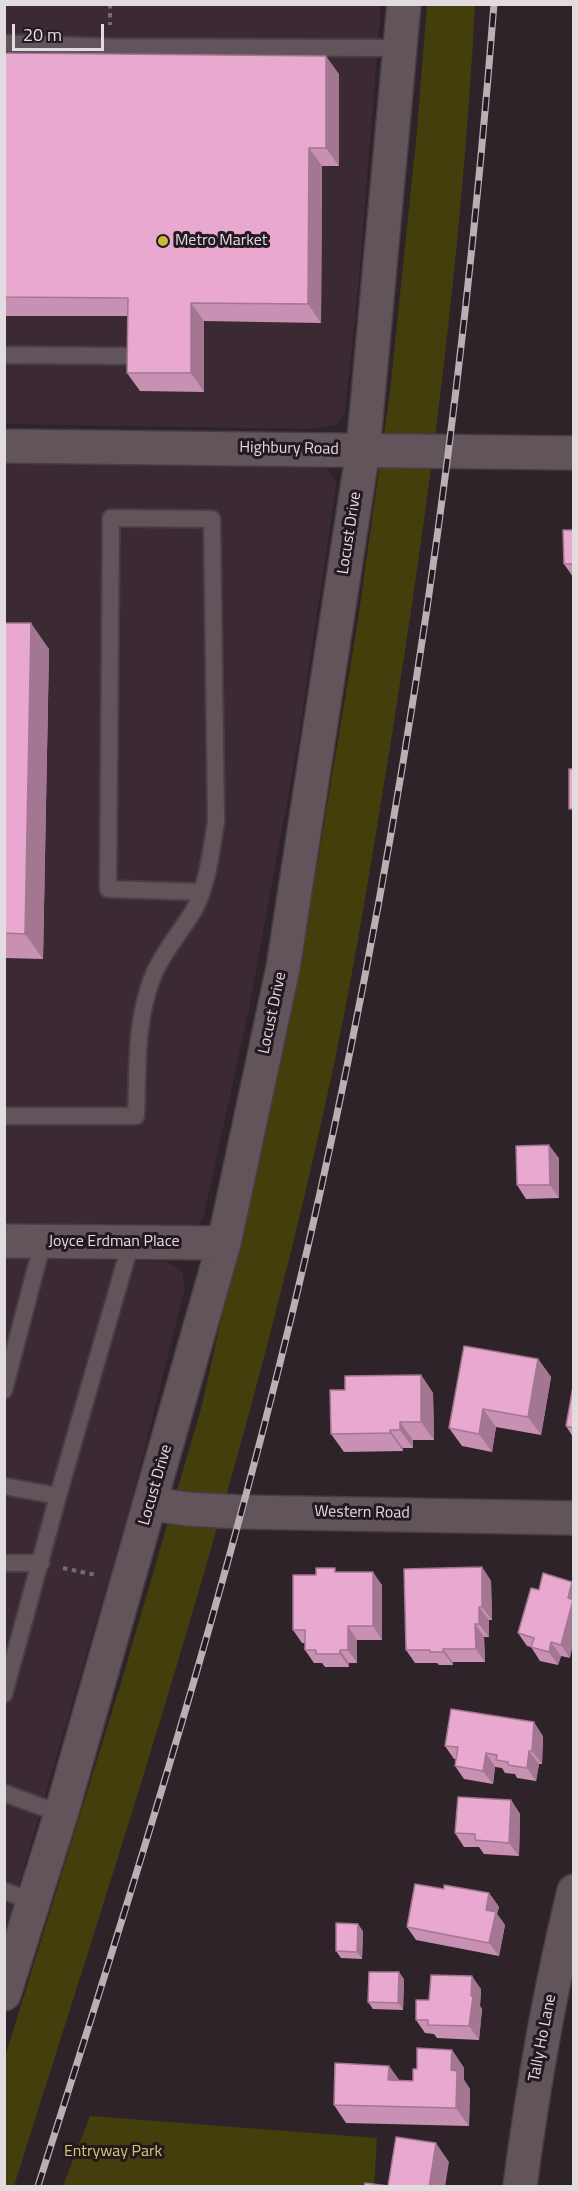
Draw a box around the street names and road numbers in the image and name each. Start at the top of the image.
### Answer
street label: Highbury Road [239,439,339,459]
street label: Locust Drive [334,490,366,576]
street label: Locust Drive [255,970,291,1056]
street label: Joyce Erdman Place [48,1232,180,1252]
street label: Locust Drive [135,1442,177,1528]
street label: Western Road [314,1503,410,1523]
street label: Tally Ho Lane [525,1993,561,2083]

